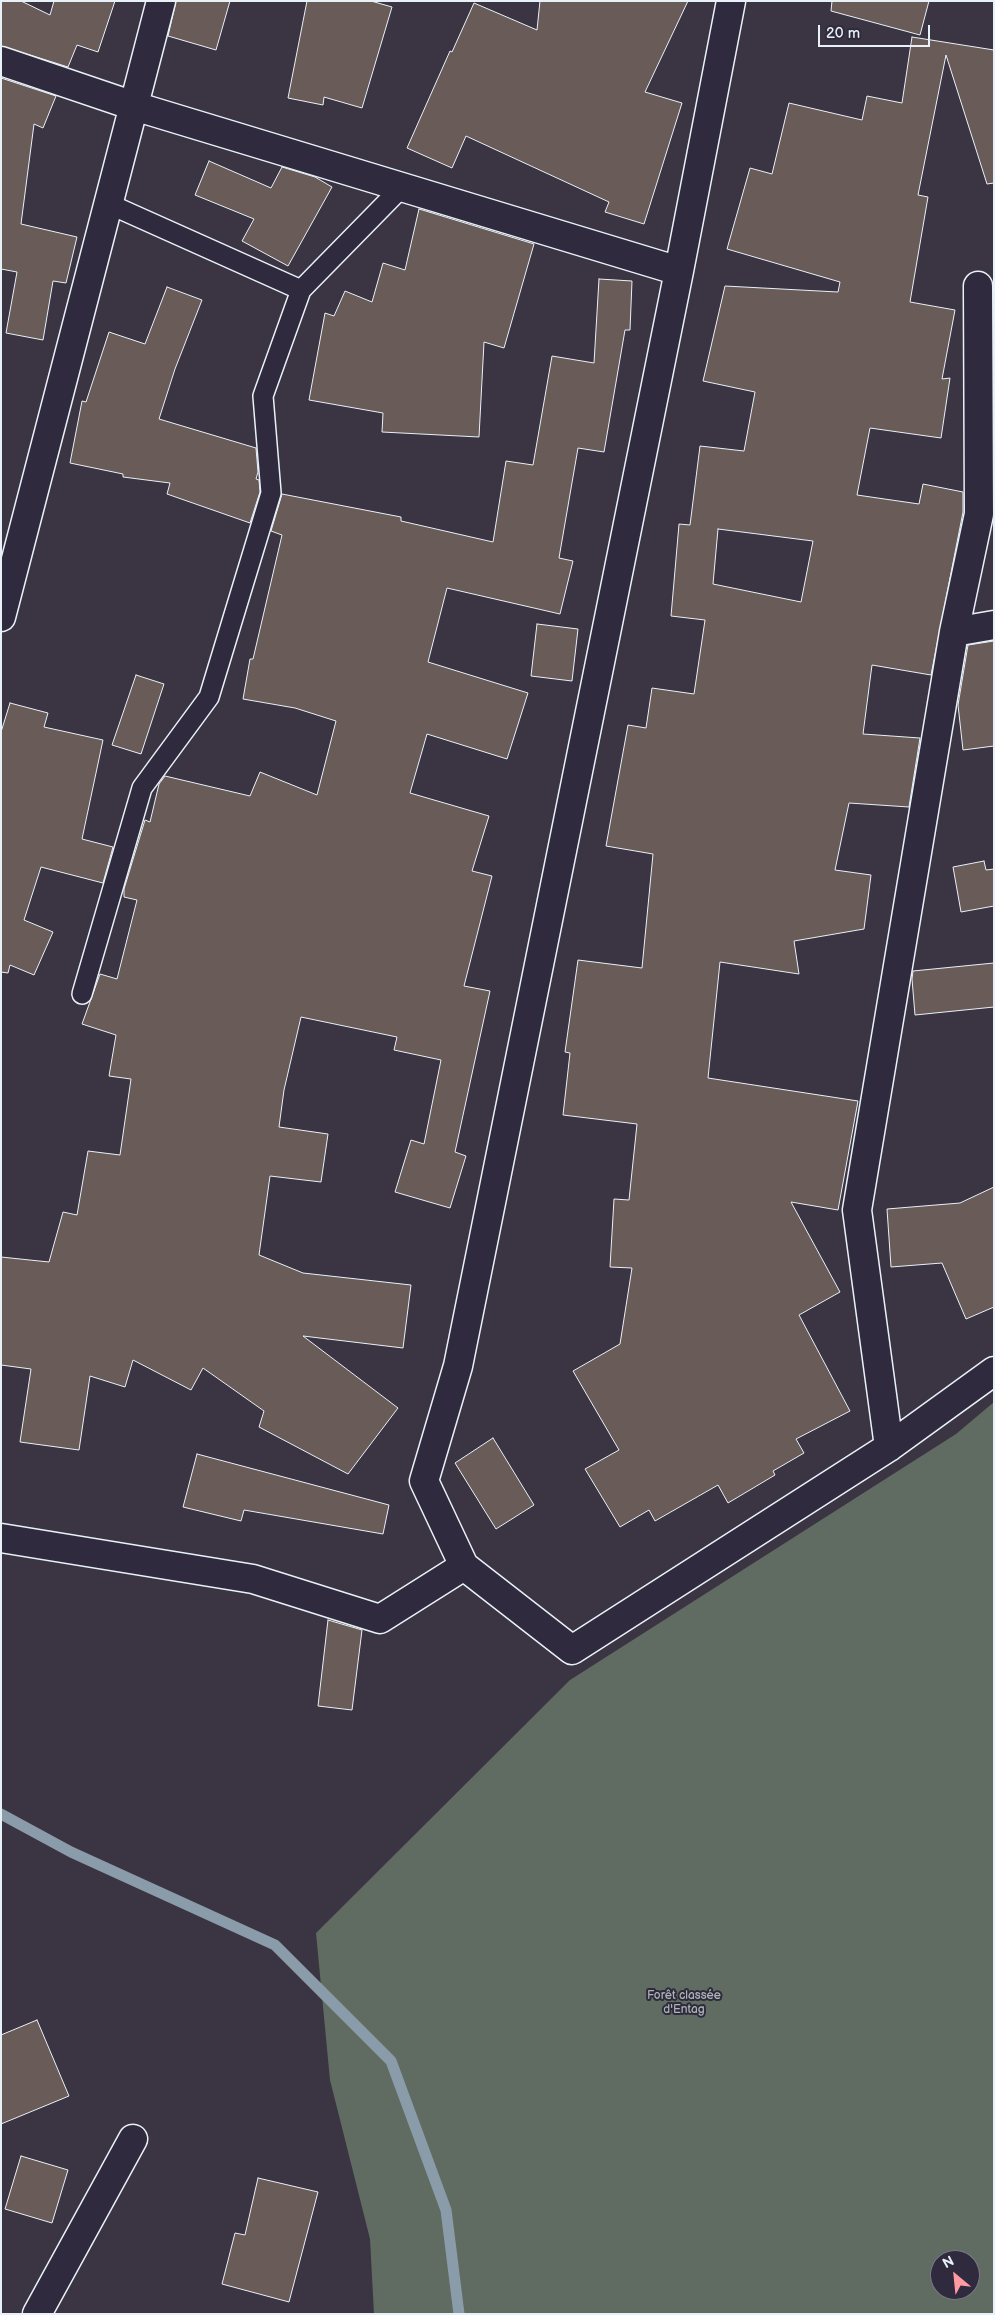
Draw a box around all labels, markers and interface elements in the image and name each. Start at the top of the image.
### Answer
scale bar [820,15,932,47]
text: 20 m [826,24,860,43]
park label: Forêt classée d'Entag [647,1989,721,2017]
north arrow [930,2250,980,2300]
text: N [940,2252,957,2272]

